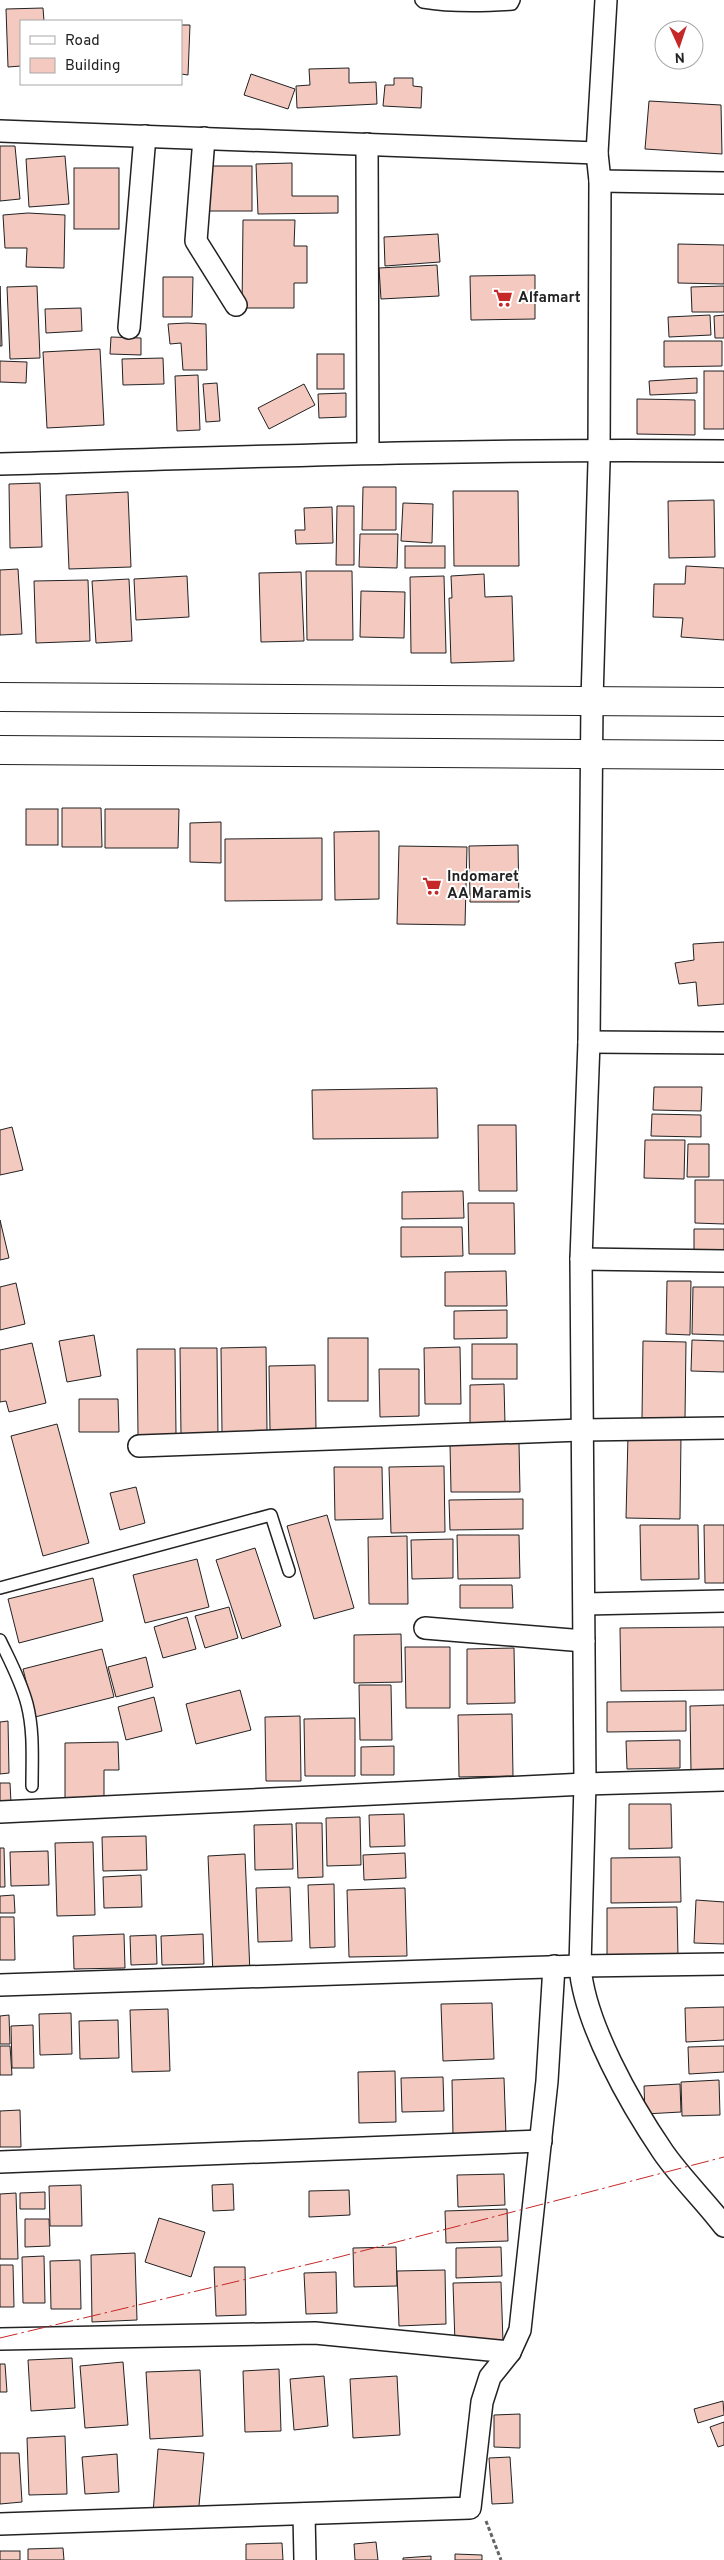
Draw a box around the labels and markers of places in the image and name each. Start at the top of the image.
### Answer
supermarket icon: Alfamart [492,287,514,309]
place label: Alfamart [518,289,581,308]
place label: Indomaret AA Maramis [447,868,532,904]
supermarket icon: Indomaret AA Maramis [421,875,443,897]

